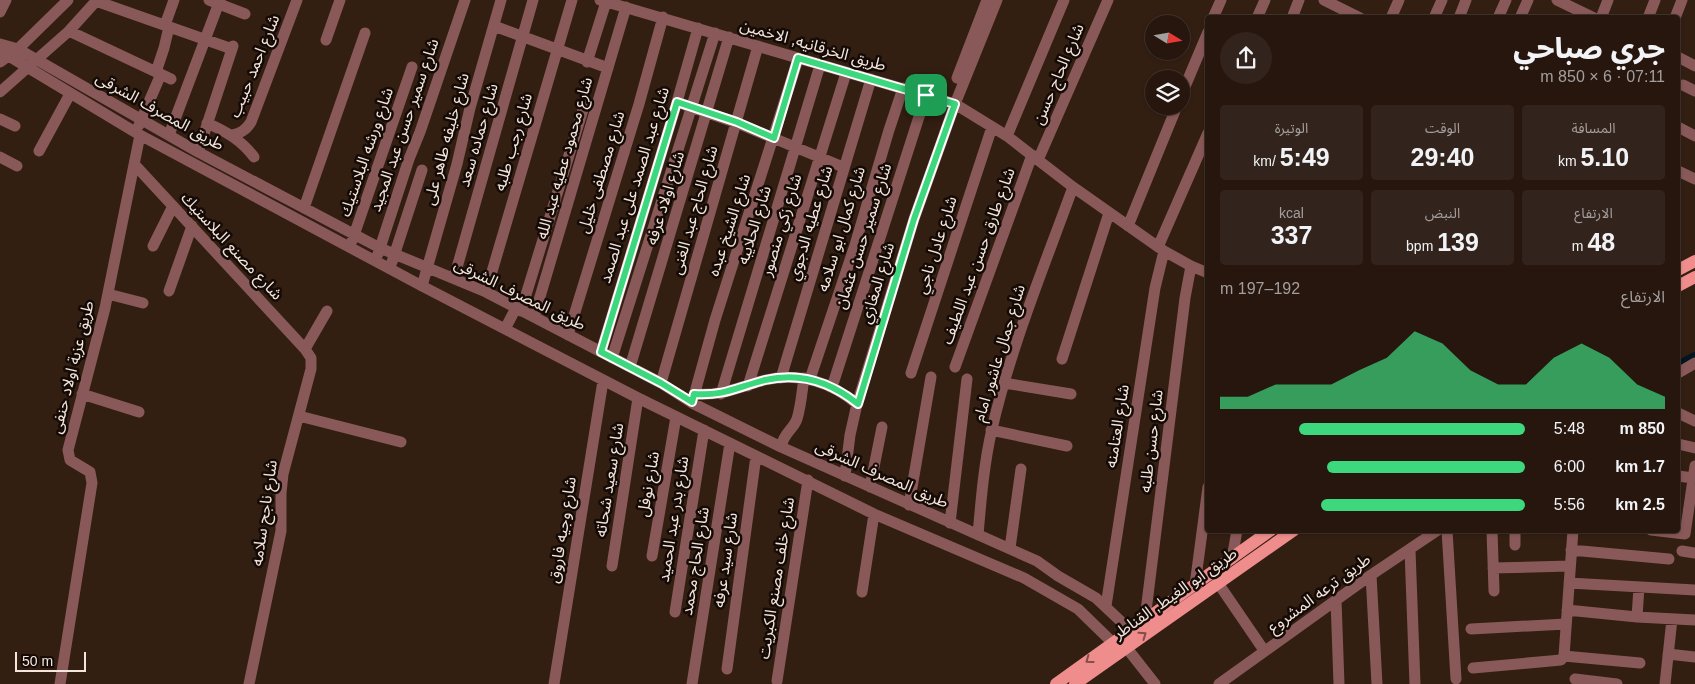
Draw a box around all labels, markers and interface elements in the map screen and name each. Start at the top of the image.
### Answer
street label: شارع احمد حبيب [226,12,286,121]
north arrow [1145,15,1190,60]
map controls [1145,15,1190,115]
street label: طريق الخرقانيه, الاخمين [738,16,888,76]
street label: شارع الحاج حسن [1029,21,1091,129]
button: share [1220,32,1272,84]
text: جري صباحي [1513,33,1665,64]
street label: شارع سمير حسن عبد المجيد [366,36,445,215]
text: 07:11 · 6 × 850 m [1540,68,1665,85]
street label: طريق المصرف الشرقى [92,69,227,155]
button: layers [1145,70,1190,115]
street label: شارع خليفه طاهر على [420,71,476,208]
pin [905,74,947,116]
street label: شارع محمود عطيه عبد الله [533,75,599,242]
street label: شارع حماده سعد [455,81,505,190]
icon: arrive [912,81,940,109]
street label: شارع ورشه البلاستيك [336,85,400,220]
street label: شارع عبد الصمد على عبد الصمد [596,85,676,286]
street label: شارع رجب طلبه [491,91,539,194]
street label: شارع مصطفى خليل [574,109,631,236]
text: الوتيرة [1275,120,1308,136]
text: الوقت [1425,120,1460,136]
text: المسافة [1571,120,1616,136]
text: 5:49 [1280,143,1330,171]
text: 29:40 [1411,143,1474,171]
text: 5.10 [1580,143,1629,171]
street label: شارع الحاج عبد الغنى [667,144,724,277]
street label: شارع اولاد عرفه [643,149,691,248]
text: /km [1253,153,1280,169]
text: km [1558,153,1580,169]
street label: شارع سمير حسن عثمان [831,161,898,312]
street label: شارع عطيه الدجوي [784,164,839,283]
street label: شارع كمال ابو سلامه [814,164,872,295]
street label: شارع طارق حسن عبد اللطيف [938,165,1022,348]
street label: شارع الشيخ عبده [704,172,757,280]
street label: شارع زكي منصور [757,172,808,280]
street label: شارع الحلايبه [734,184,778,268]
street label: شارع مصنع البلاستيك [175,189,286,306]
street label: شارع عادل ناجي [912,194,964,297]
text: kcal [1279,205,1304,221]
text: النبض [1425,205,1460,221]
text: الارتفاع [1574,205,1613,221]
text: 337 [1271,221,1312,249]
text: 139 [1437,228,1479,256]
text: 48 [1587,228,1615,256]
text: bpm [1406,238,1437,254]
text: m [1572,238,1587,254]
street label: شارع المغازي [857,240,901,327]
street label: طريق المصرف الشرقى [451,255,588,335]
text: 192–197 m [1220,280,1300,297]
street label: شارع جمال عاشور امام [970,282,1032,425]
text: الارتفاع [1621,288,1665,305]
street label: طريق عزبة اولاد حنفى [47,299,99,436]
street label: شارع العتامنه [1102,383,1136,470]
street label: شارع حسن طلبه [1136,389,1170,494]
text: 5:48 [1554,420,1585,437]
text: 850 m [1620,420,1665,437]
street label: شارع سعيد شحاته [592,422,630,539]
street label: طريق المصرف الشرقى [812,437,951,513]
street label: شارع نوفل [634,450,666,519]
street label: شارع بدر عبد الحميد [655,455,695,584]
text: 6:00 [1554,458,1585,475]
text: 1.7 km [1615,458,1665,475]
street label: شارع ناجح سلامه [248,459,284,568]
street label: شارع وجيه فاروق [545,476,583,585]
street label: شارع خلف مصنع الكبريت [755,496,801,661]
text: 5:56 [1554,496,1585,513]
text: 2.5 km [1615,496,1665,513]
street label: شارع الحاج محمد [678,506,716,617]
street label: شارع سيد عرفه [710,511,744,609]
street label: طريق ابو الغيط, القناطر [1109,544,1241,644]
street label: طريق ترعه المشروع [1265,550,1376,639]
one-way arrow [1137,632,1147,641]
scale bar [15,649,86,672]
text: 50 m [22,653,53,669]
one-way arrow [1085,654,1095,663]

